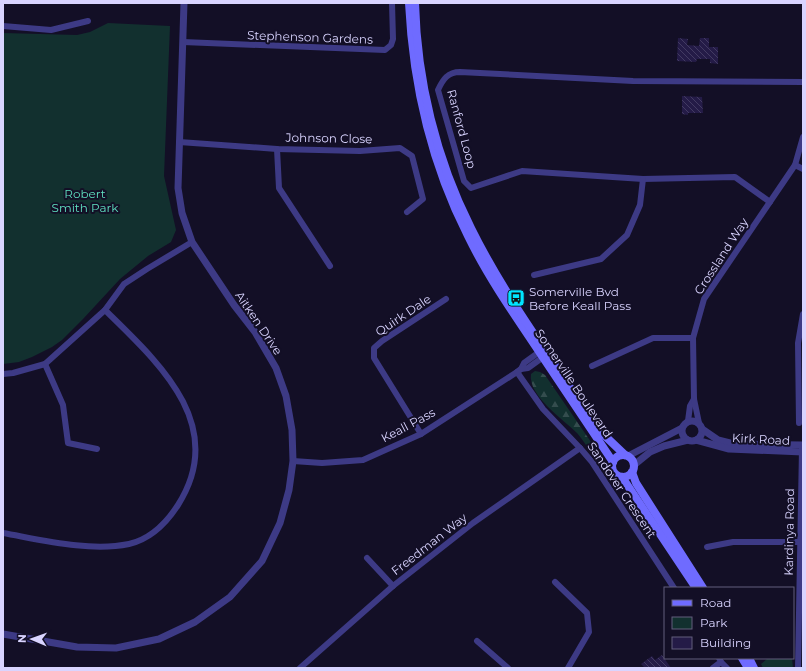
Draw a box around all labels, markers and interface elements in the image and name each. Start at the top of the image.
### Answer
street label: Stephenson Gardens [247,27,373,47]
street label: Ranford Loop [444,88,480,170]
street label: Johnson Close [284,130,373,146]
park label: Robert Smith Park [52,186,119,215]
street label: Crossland Way [691,215,752,297]
place label: Somerville Bvd Before Keall Pass [529,284,631,313]
street label: Aitken Drive [232,288,286,358]
bus stop icon: Somerville Bvd Before Keall Pass [506,288,526,308]
street label: Quirk Dale [372,291,434,339]
street label: Somerville Boulevard [532,326,616,440]
street label: Keall Pass [378,404,438,446]
street label: Kirk Road [732,430,790,448]
street label: Sandover Crescent [584,439,660,541]
street label: Kardinya Road [781,488,797,576]
street label: Freedman Way [388,510,470,578]
legend [664,587,794,659]
text: Road [700,595,731,610]
text: Park [700,615,728,630]
north arrow [12,619,52,659]
text: N [15,634,29,643]
text: Building [700,635,751,650]

